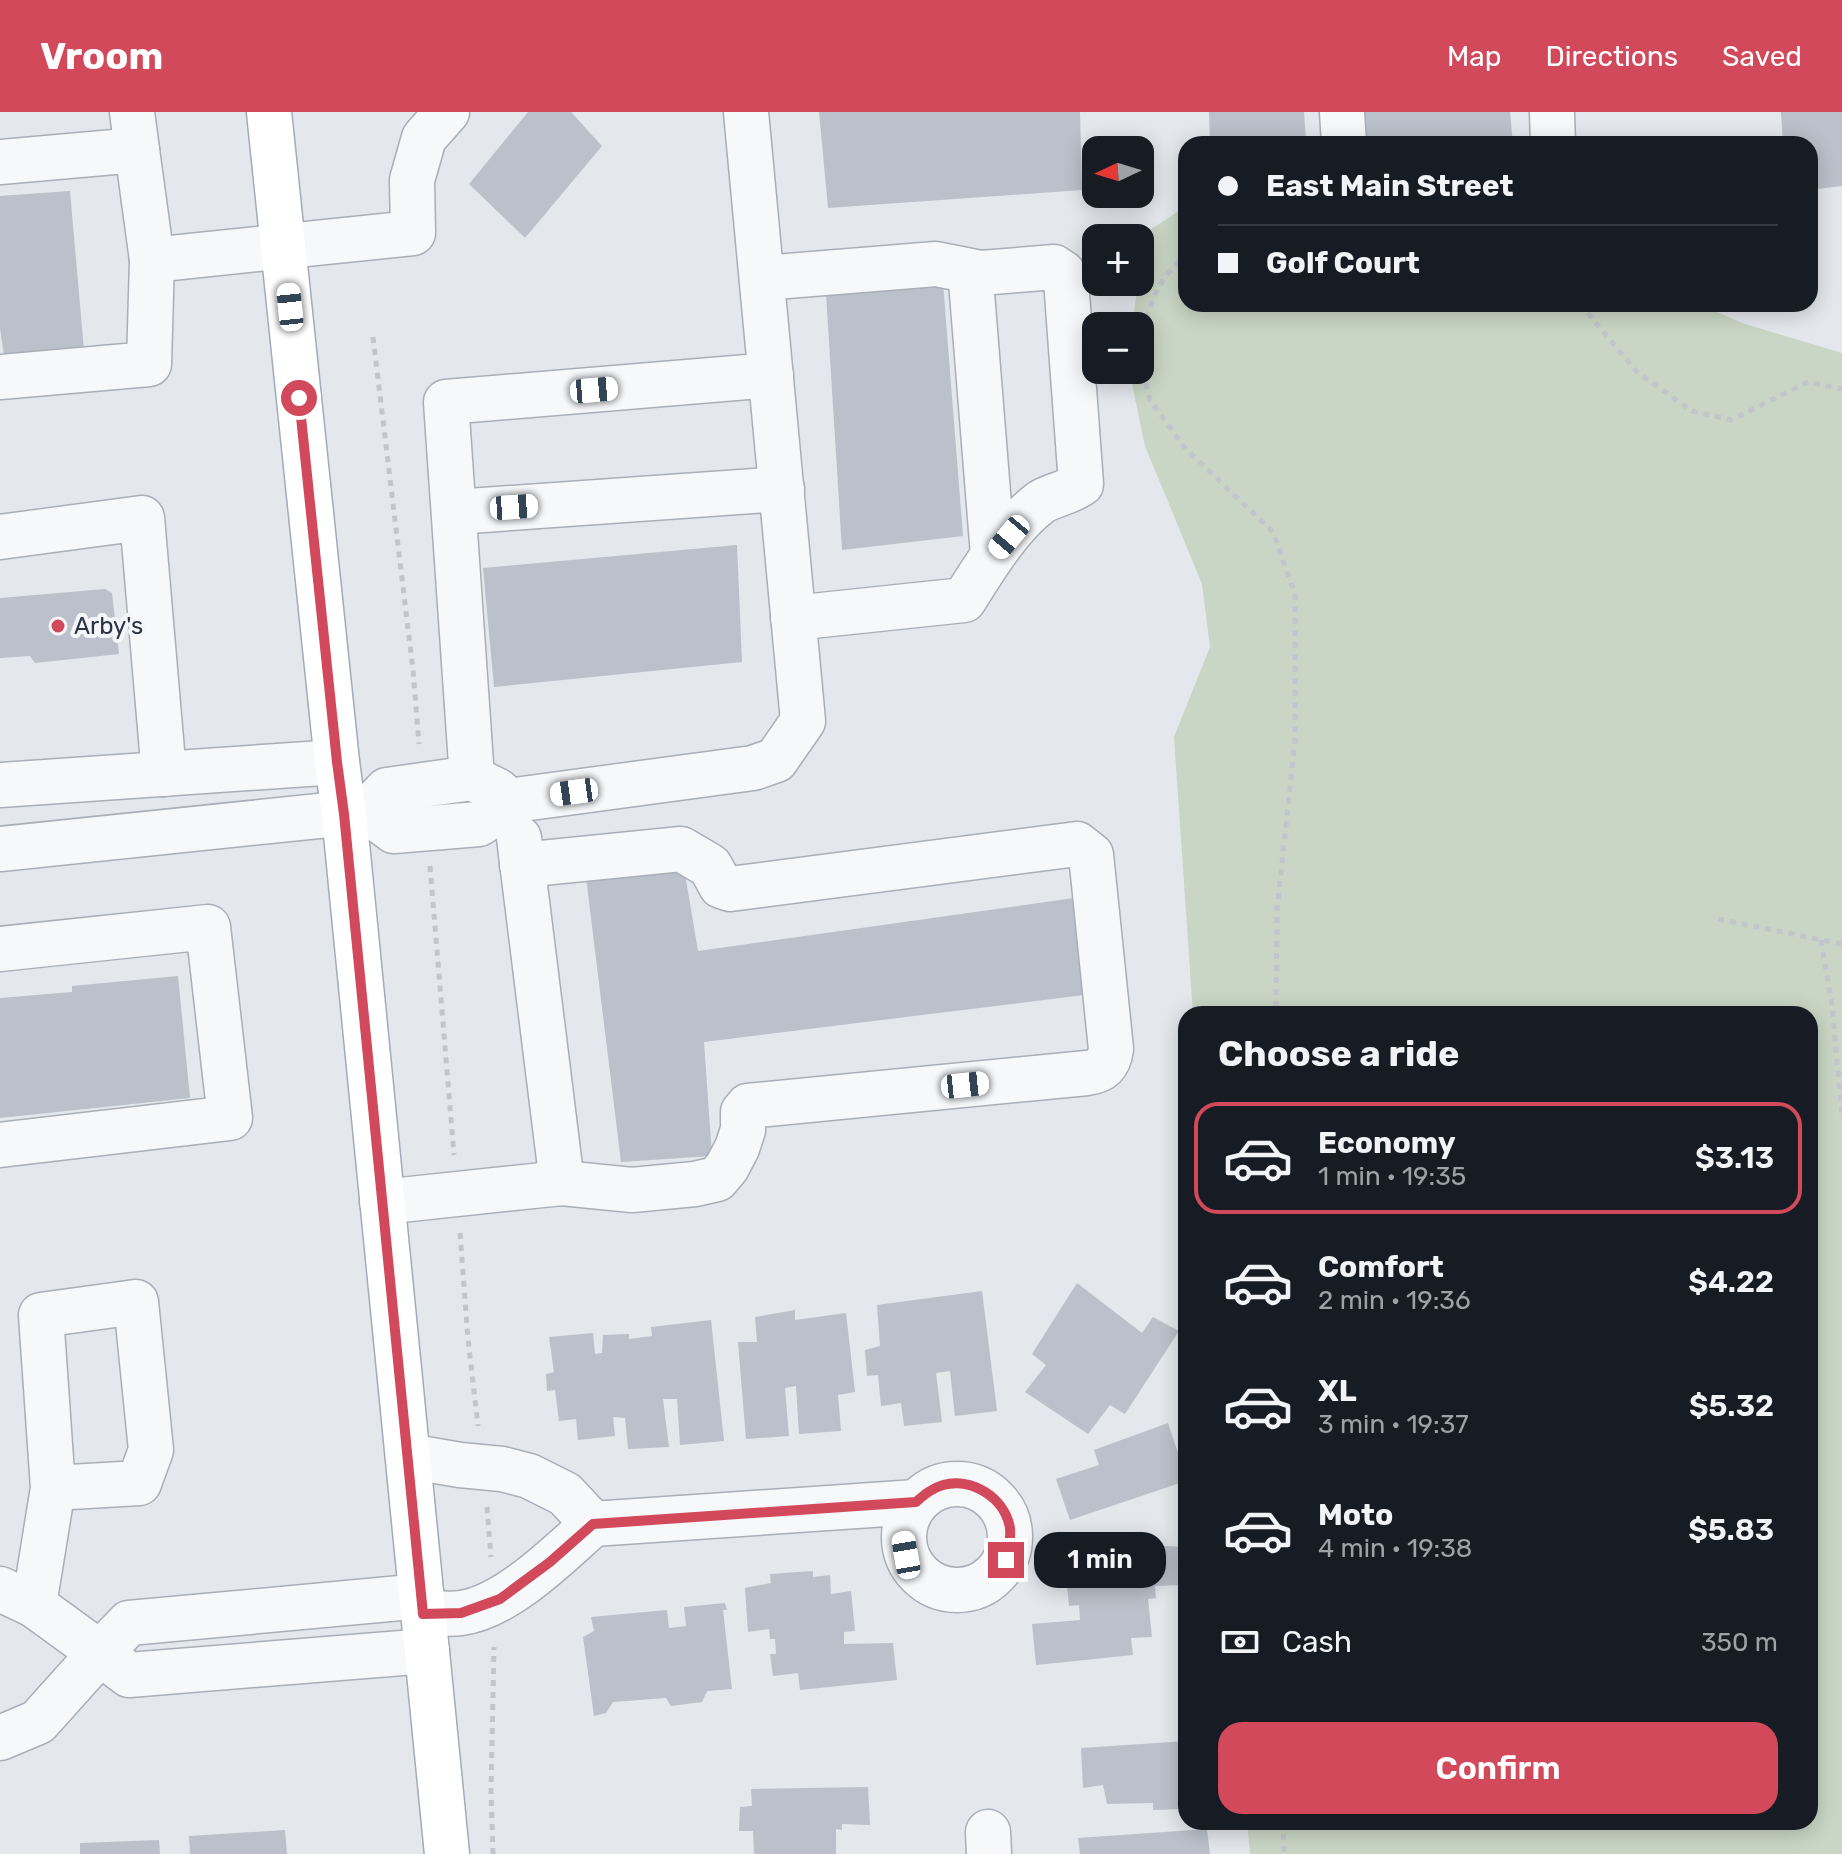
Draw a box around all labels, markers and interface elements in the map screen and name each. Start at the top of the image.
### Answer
text: Vroom [40,33,163,79]
text: Map [1447,40,1501,73]
text: Directions [1545,40,1678,73]
text: Saved [1722,40,1802,73]
north arrow [1082,136,1154,208]
map controls [1082,136,1154,384]
text: East Main Street [1266,168,1514,204]
button: + [1082,224,1154,296]
text: Golf Court [1266,245,1420,281]
car [276,282,304,332]
button: − [1082,312,1154,384]
car [569,376,619,404]
route start [281,380,317,416]
car [489,493,539,521]
car [984,511,1034,563]
place label: Arby's [74,612,143,640]
marker: Arby's [49,617,67,635]
car [549,777,599,807]
text: Choose a ride [1218,1032,1459,1075]
car [940,1071,990,1099]
icon: car [1222,1122,1294,1194]
text: Economy [1318,1125,1456,1161]
text: $3.13 [1695,1140,1774,1176]
text: 1 min · 19:35 [1318,1161,1466,1192]
icon: car [1222,1246,1294,1318]
text: Comfort [1318,1249,1444,1285]
text: $4.22 [1688,1264,1774,1300]
text: 2 min · 19:36 [1318,1285,1471,1316]
icon: car [1222,1370,1294,1442]
text: XL [1318,1373,1357,1409]
text: $5.32 [1689,1388,1774,1424]
text: 3 min · 19:37 [1318,1409,1469,1440]
icon: car [1222,1494,1294,1566]
text: Moto [1318,1497,1393,1533]
text: $5.83 [1688,1512,1774,1548]
car [890,1529,922,1581]
callout: 1 min [1034,1532,1166,1588]
text: 4 min · 19:38 [1318,1533,1472,1564]
route end [988,1542,1024,1578]
text: 1 min [1067,1544,1133,1575]
icon: cash [1218,1620,1262,1664]
text: Cash [1282,1624,1352,1660]
text: 350 m [1701,1627,1778,1658]
button: Confirm [1218,1722,1778,1814]

